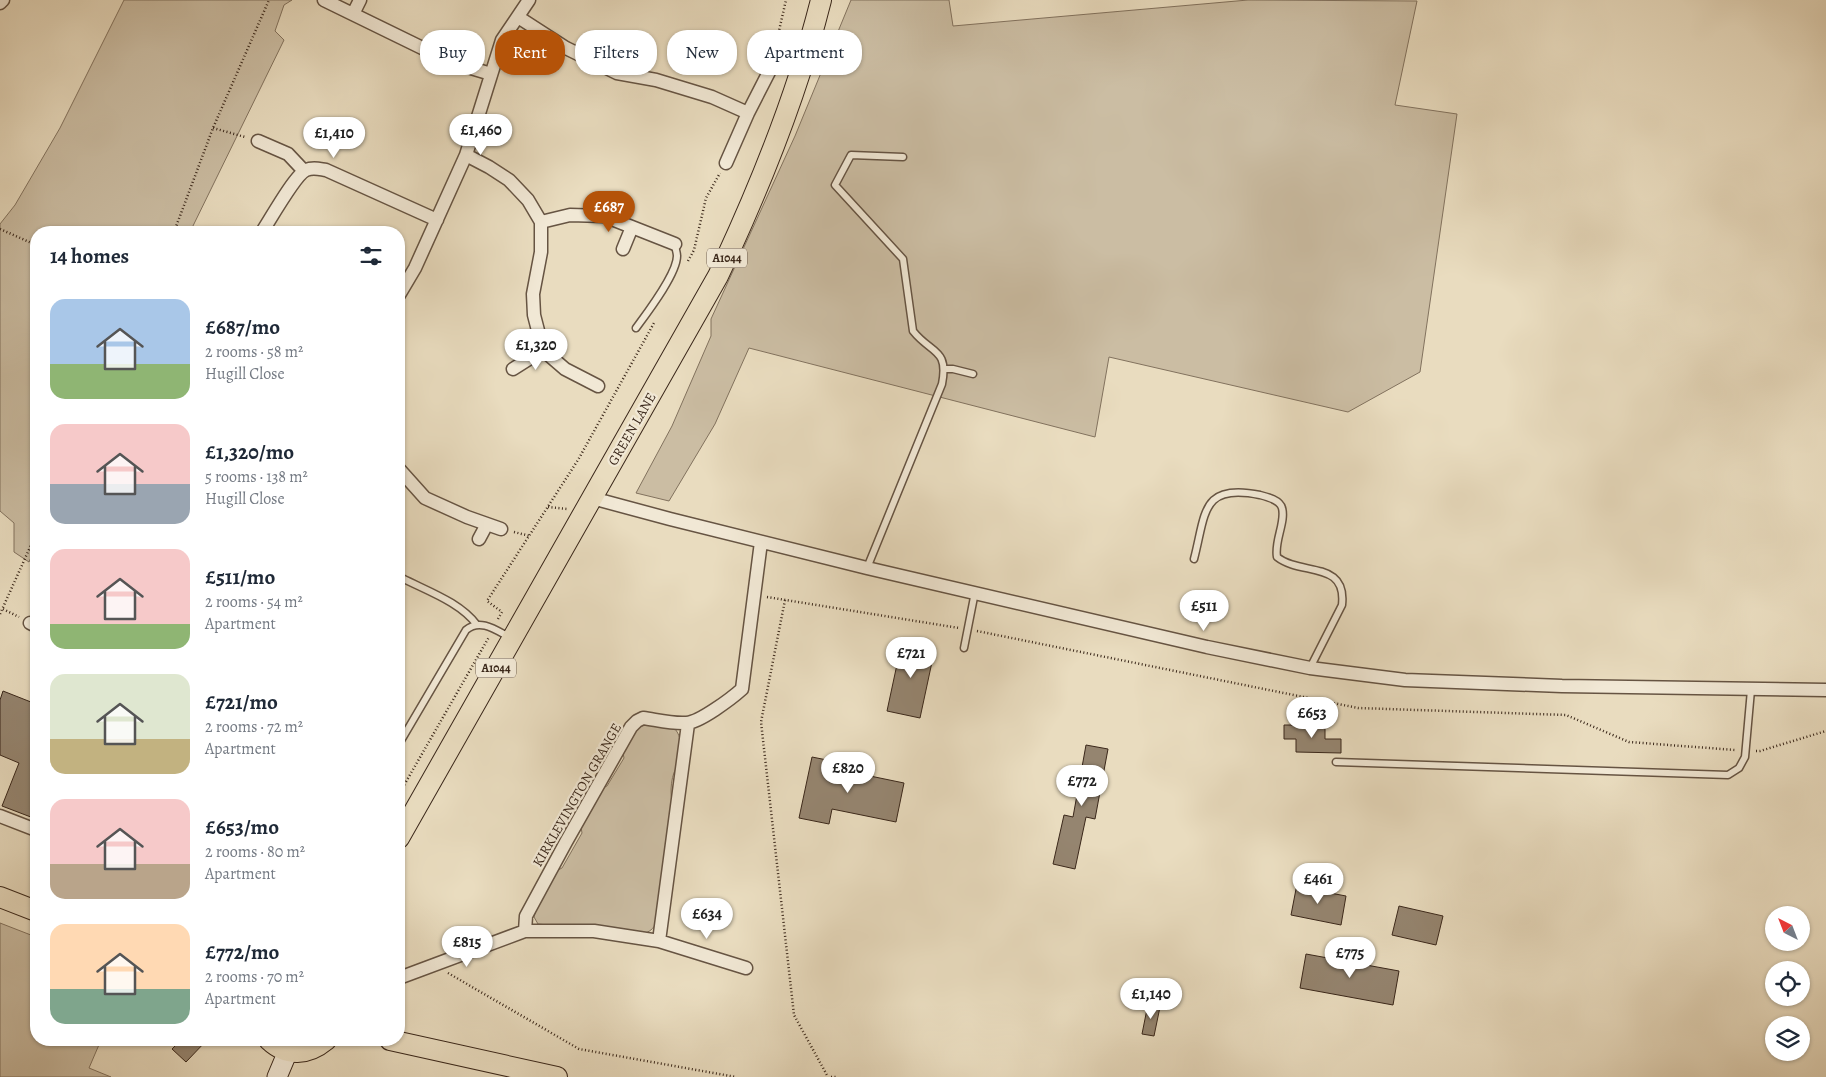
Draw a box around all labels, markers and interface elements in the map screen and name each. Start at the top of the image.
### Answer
chip: Buy [420,30,485,75]
chip: Rent [495,30,565,75]
chip: Filters [575,30,657,75]
chip: New [667,30,737,75]
chip: Apartment [747,30,862,75]
pin: £1,460 [440,114,522,156]
pin: £1,410 [293,116,375,159]
text: £1,460 [460,119,502,141]
text: £1,410 [314,122,354,144]
pin: £687 [579,190,639,233]
text: £687 [594,196,624,218]
text: 14 homes [50,242,129,270]
icon: filters [357,242,385,270]
road number: A1044 [707,248,747,268]
text: £687/mo [205,313,280,341]
icon: home [90,319,150,379]
pin: £1,320 [495,328,577,371]
text: £1,320 [516,334,557,356]
text: 2 rooms · 58 m² [205,341,303,363]
text: Hugill Close [205,363,285,385]
street label: GREEN LANE [603,389,661,469]
text: £1,320/mo [205,438,294,466]
icon: home [90,444,150,504]
text: 5 rooms · 138 m² [205,466,308,488]
text: Hugill Close [205,488,285,510]
text: £511/mo [205,563,275,591]
icon: home [90,569,150,629]
pin: £511 [1174,590,1234,632]
text: 2 rooms · 54 m² [205,591,303,613]
text: £511 [1191,595,1217,617]
text: Apartment [205,613,276,635]
pin: £721 [881,636,941,679]
text: £721 [897,642,925,664]
road number: A1044 [476,658,516,678]
text: £721/mo [205,688,278,716]
icon: home [90,694,150,754]
pin: £653 [1282,696,1342,739]
text: £653 [1297,702,1327,724]
text: 2 rooms · 72 m² [205,716,303,738]
street label: KIRKLEVINGTON GRANGE [528,720,626,870]
text: Apartment [205,738,276,760]
pin: £820 [818,752,878,794]
text: £820 [832,757,864,779]
pin: £772 [1052,764,1112,807]
text: £772 [1067,770,1097,792]
text: £653/mo [205,813,279,841]
icon: home [90,819,150,879]
text: 2 rooms · 80 m² [205,841,305,863]
pin: £461 [1288,862,1348,905]
text: Apartment [205,863,276,885]
text: £461 [1303,868,1333,890]
pin: £634 [677,898,737,940]
text: £634 [692,903,722,925]
north arrow [1765,906,1810,951]
map controls [1765,906,1810,1061]
pin: £815 [437,926,497,968]
text: £815 [453,931,481,953]
pin: £775 [1320,936,1380,979]
text: £772/mo [205,938,279,966]
text: £775 [1336,942,1364,964]
icon: home [90,944,150,1004]
button: locate [1765,961,1810,1006]
text: 2 rooms · 70 m² [205,966,304,988]
pin: £1,140 [1110,978,1192,1020]
text: £1,140 [1131,983,1171,1005]
text: Apartment [205,988,276,1010]
button: layers [1765,1016,1810,1061]

